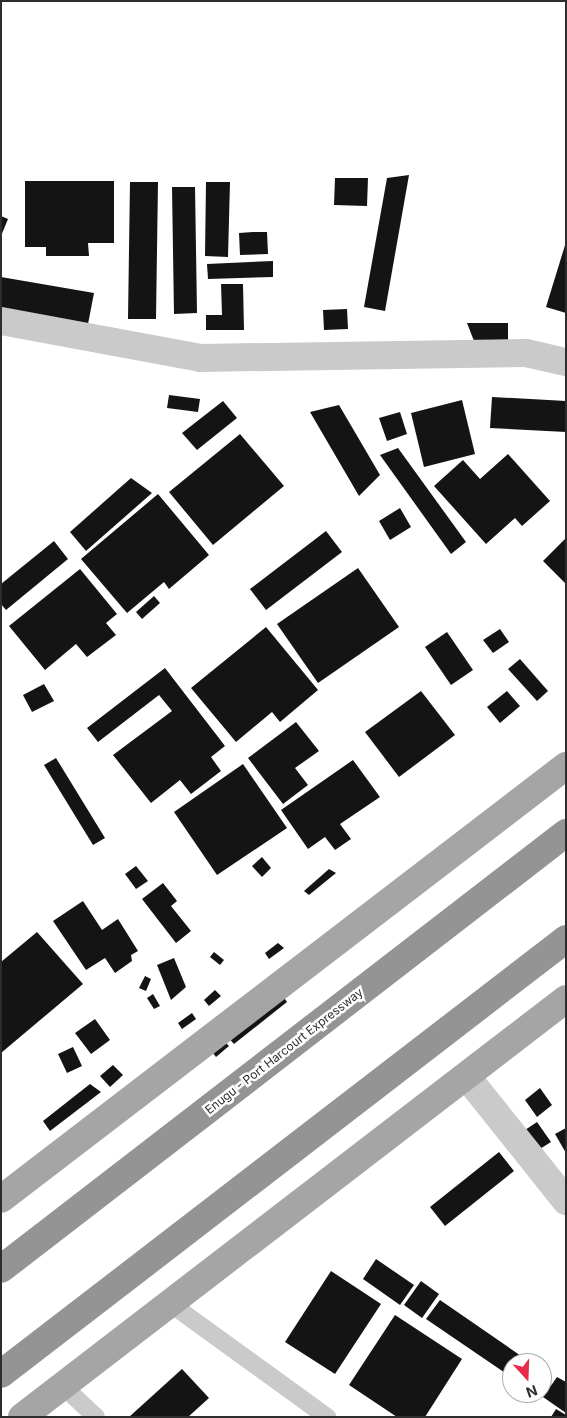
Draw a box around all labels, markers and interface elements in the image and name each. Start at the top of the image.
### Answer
street label: Enugu - Port Harcourt Expressway [202,985,366,1117]
north arrow [502,1353,552,1403]
text: N [524,1382,540,1401]

